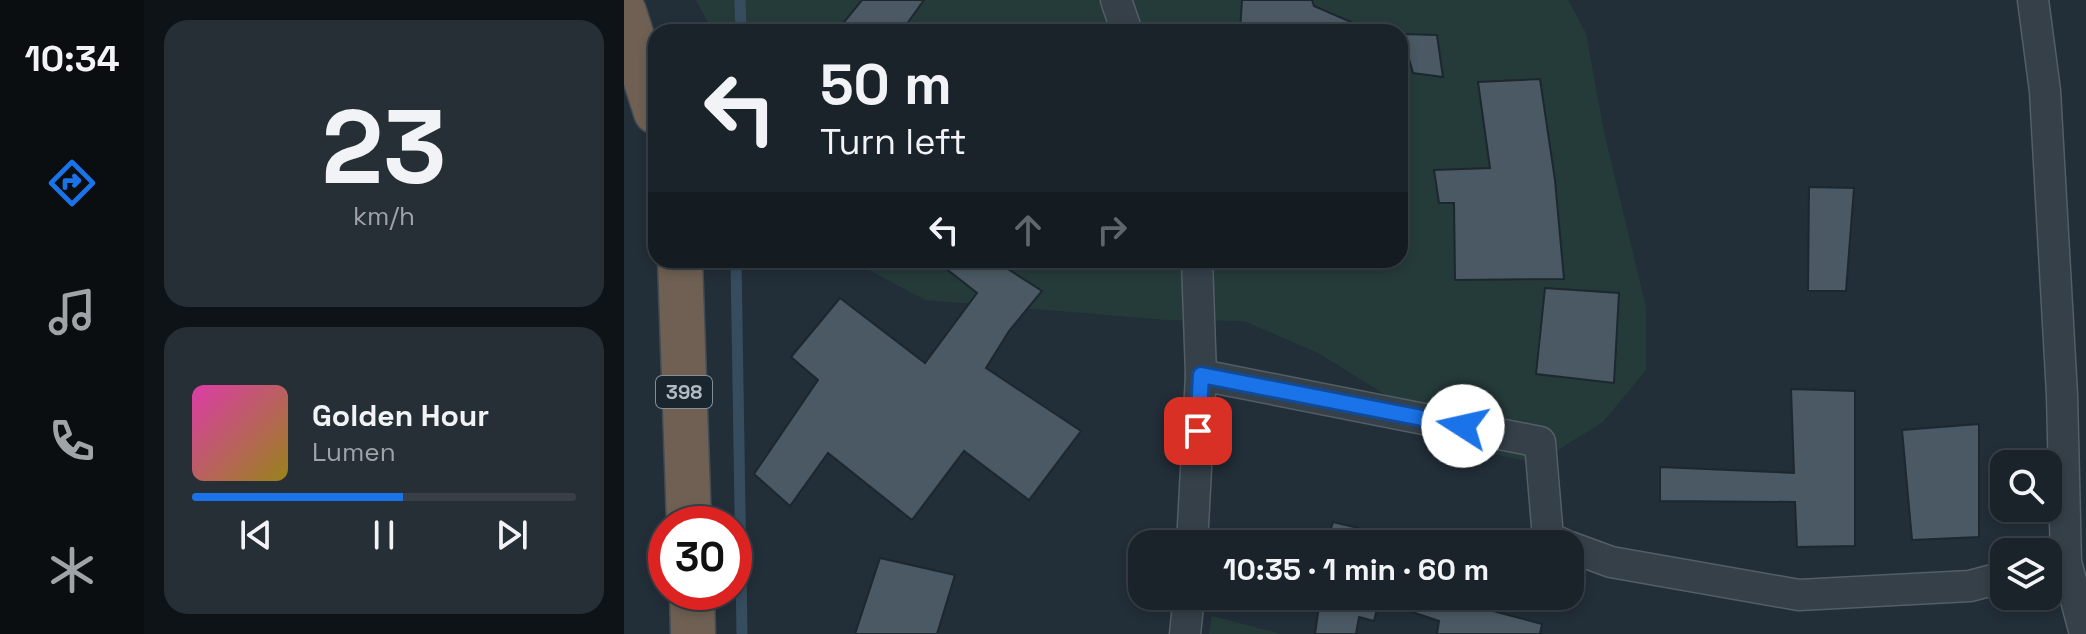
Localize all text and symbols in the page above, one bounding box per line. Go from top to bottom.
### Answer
text: 10:34 [24,36,120,82]
text: 50 m [820,49,952,120]
icon: left [688,56,792,160]
text: 23 [321,81,447,213]
text: Turn left [820,119,967,165]
icon: directions [44,155,100,211]
text: km/h [353,199,415,233]
icon: left [922,208,966,252]
icon: ahead [1006,208,1050,252]
icon: right [1090,208,1134,252]
icon: music [44,284,100,340]
road number: 398 [656,376,712,408]
position arrow [1421,384,1505,468]
text: Golden Hour [312,396,489,435]
pin [1164,397,1232,465]
icon: arrive [1176,409,1220,453]
icon: phone [44,413,100,469]
text: Lumen [312,435,396,469]
map controls [1990,450,2062,610]
button: search [1990,450,2062,522]
speed limit sign: 30 [648,506,752,610]
icon: previous [234,513,278,557]
icon: pause [362,513,406,557]
icon: next [490,513,534,557]
button: layers [1990,538,2062,610]
icon: climate [44,542,100,598]
text: 10:35 · 1 min · 60 m [1223,550,1489,589]

